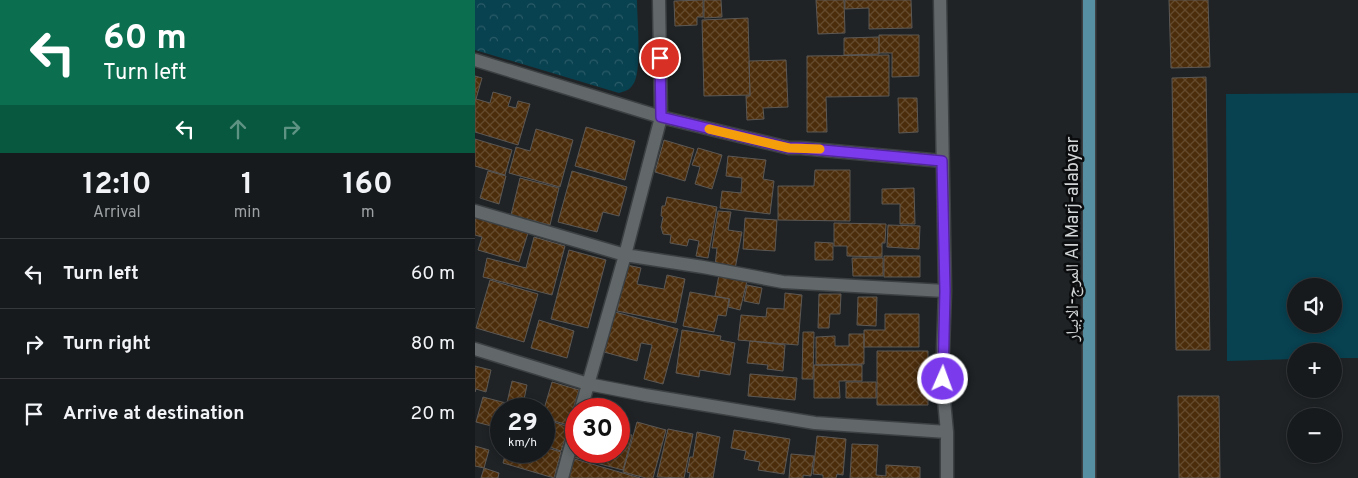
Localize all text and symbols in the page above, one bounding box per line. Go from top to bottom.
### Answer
text: 60 m [103,17,187,61]
icon: left [20,20,85,85]
pin [639,37,681,79]
icon: arrive [646,44,674,72]
text: Turn left [103,60,186,87]
icon: left [171,115,199,143]
icon: ahead [224,115,252,143]
icon: right [277,115,305,143]
street label: المرج-الابيار Al Marj-alabyar [1062,136,1085,343]
text: 12:10 [82,167,152,204]
text: 1 [241,167,253,204]
text: 160 [343,167,393,204]
text: Arrival [93,203,141,223]
text: min [234,203,260,223]
text: m [361,203,374,223]
icon: left [20,260,48,288]
text: Turn left [63,262,139,286]
text: 60 m [411,262,455,286]
map controls [1287,278,1342,463]
button: sound [1287,278,1342,333]
icon: right [20,330,48,358]
text: Turn right [63,332,151,356]
text: 80 m [411,332,455,356]
button: + [1287,343,1342,398]
position arrow [916,352,968,404]
speed limit sign: 30 [565,398,630,463]
icon: arrive [20,400,48,428]
text: Arrive at destination [63,402,244,426]
text: 20 m [411,402,455,426]
text: 29 [507,408,538,440]
button: − [1287,408,1342,463]
text: km/h [508,435,537,451]

